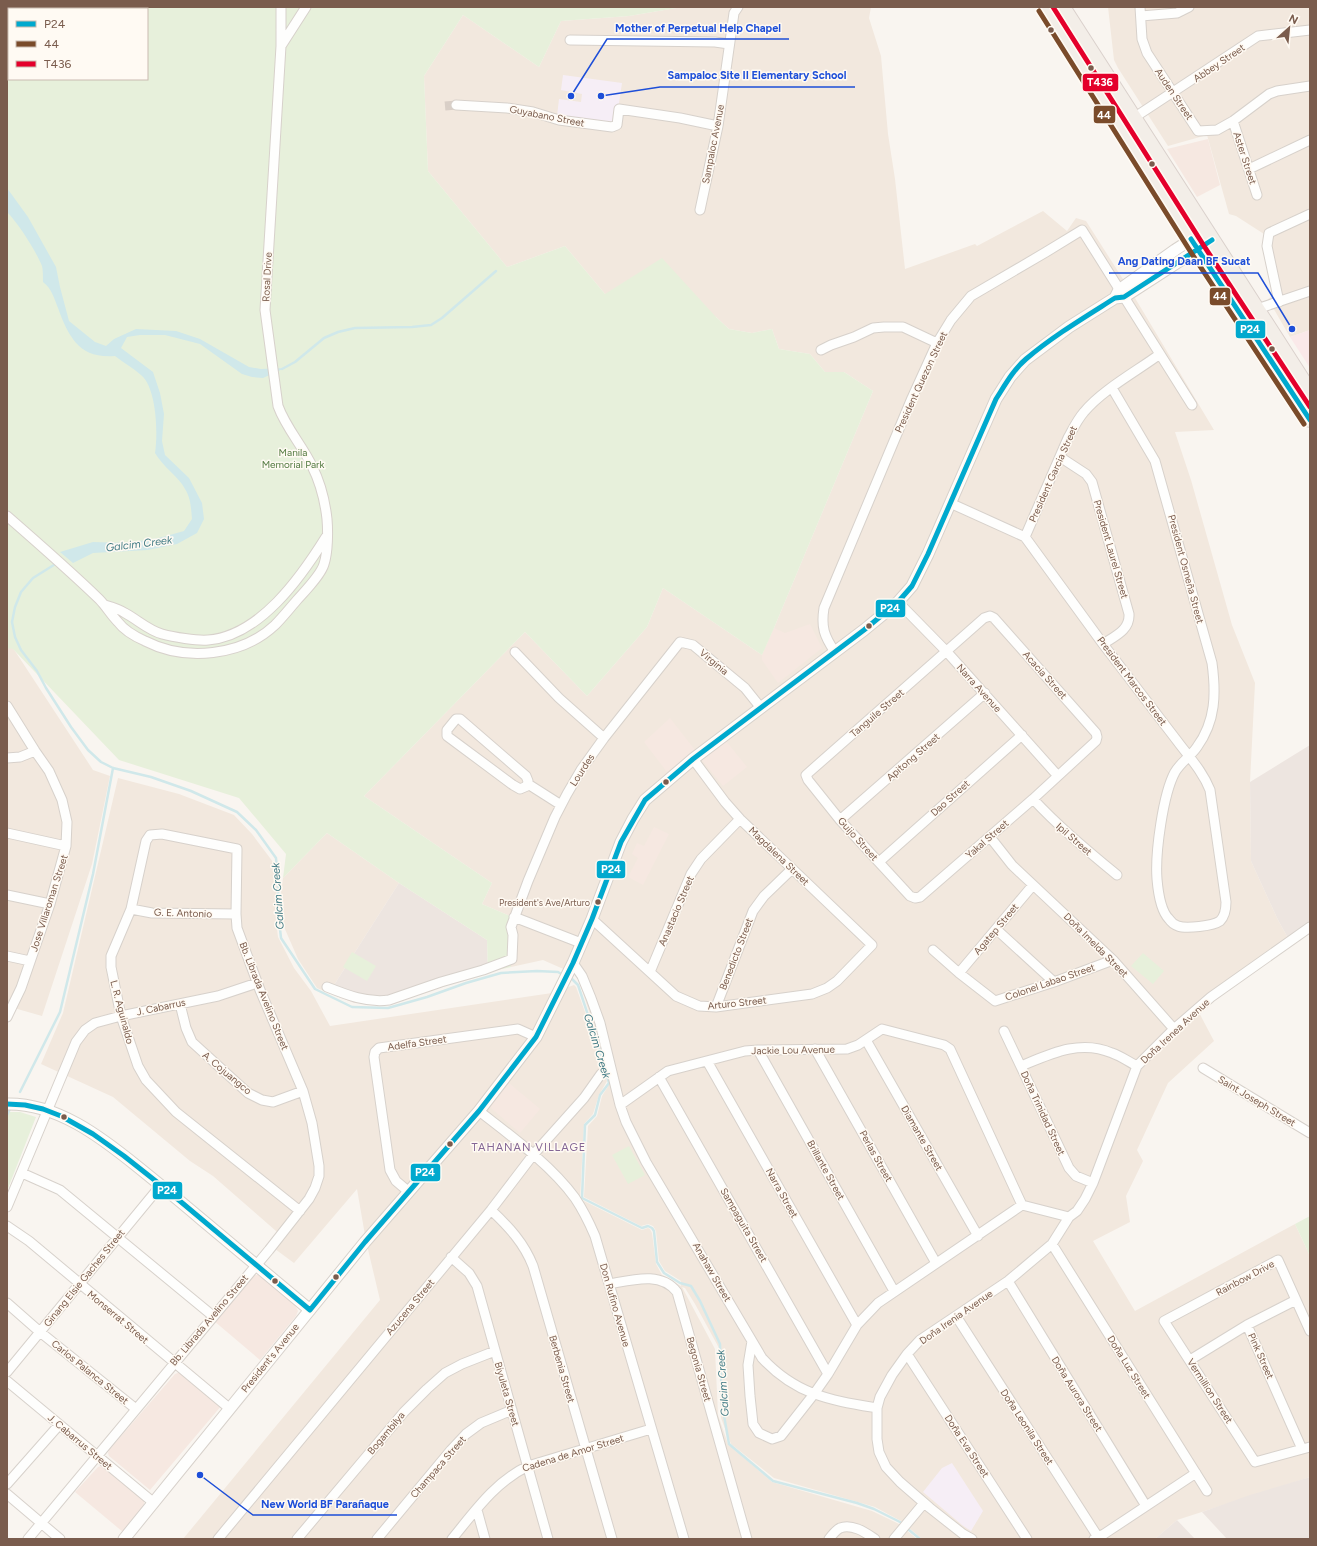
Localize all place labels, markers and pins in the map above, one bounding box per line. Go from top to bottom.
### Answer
callout: Mother of Perpetual Help Chapel [607,16,789,39]
unlabelled marker [1046,25,1056,35]
unlabelled marker [1086,63,1096,73]
callout: Sampaloc Site II Elementary School [660,64,855,87]
unlabelled marker [1147,159,1157,169]
callout: Ang Dating Daan BF Sucat [1109,250,1258,273]
unlabelled marker [1267,344,1277,354]
unlabelled marker [864,621,874,631]
unlabelled marker [661,777,671,787]
place label: President's Ave/Arturo [499,897,590,908]
marker: President's Ave/Arturo [593,897,603,907]
unlabelled marker [59,1112,69,1122]
unlabelled marker [445,1139,455,1149]
unlabelled marker [331,1272,341,1282]
unlabelled marker [270,1276,280,1286]
callout: New World BF Parañaque [253,1492,397,1515]

